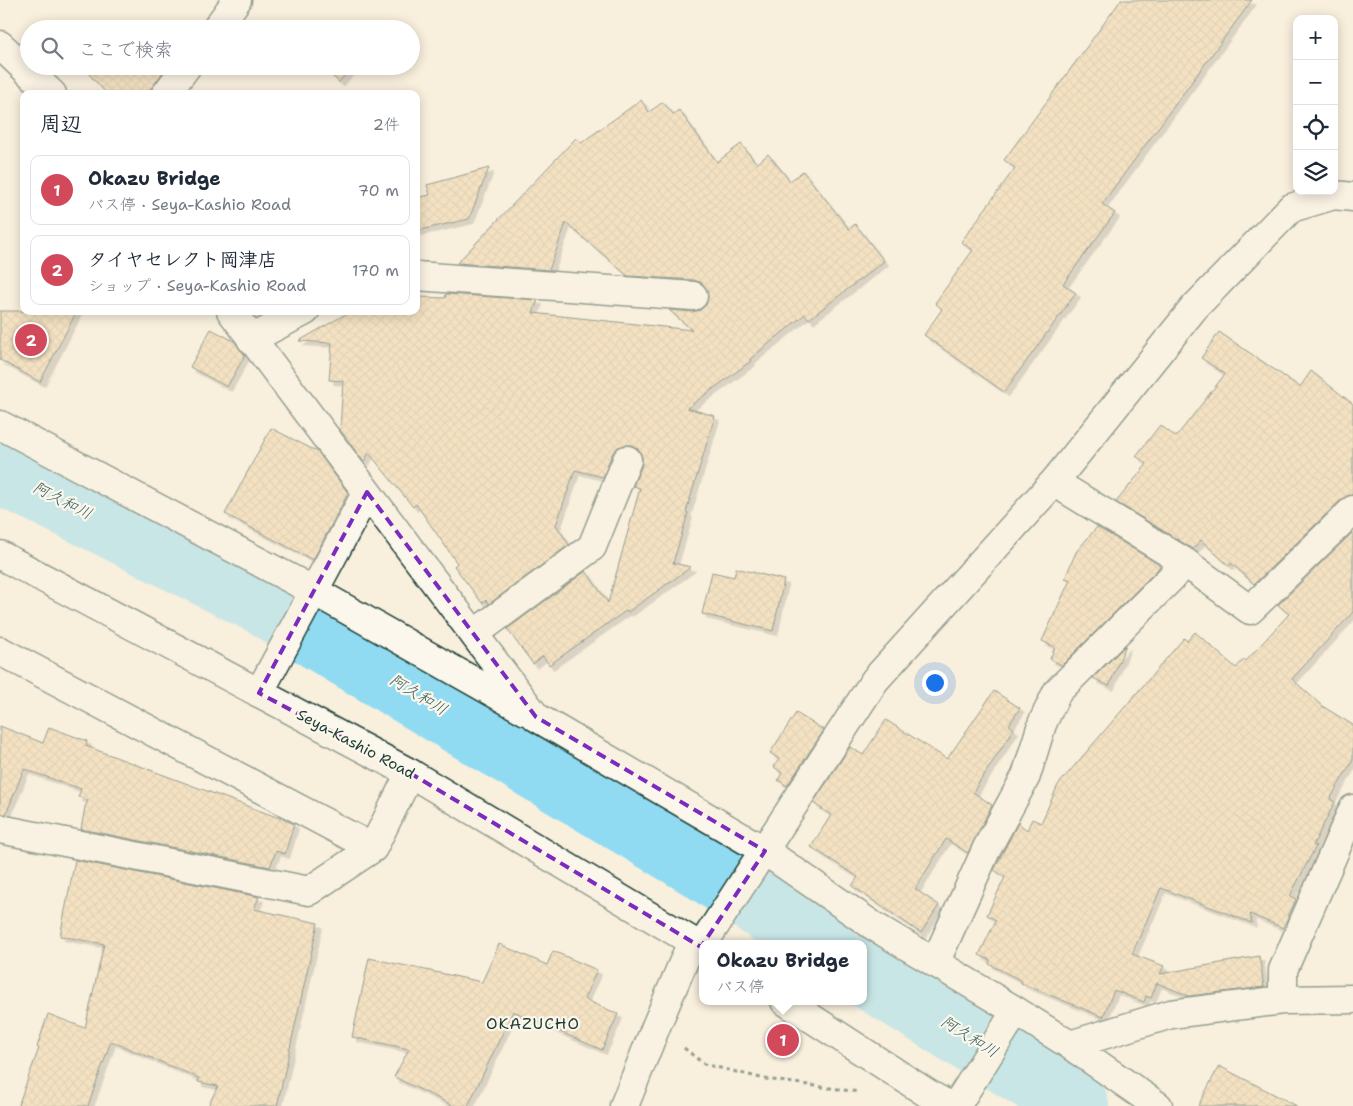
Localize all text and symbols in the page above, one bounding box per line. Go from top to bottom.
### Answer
map controls [1293,15,1338,195]
button: + [1293,15,1338,60]
search box [20,20,420,75]
icon: search [38,34,66,62]
text: ここで検索 [78,37,173,62]
button: − [1293,60,1338,105]
button: locate [1293,105,1338,150]
text: 周辺 [40,110,82,138]
text: 2件 [373,114,400,135]
button: layers [1293,150,1338,195]
text: Okazu Bridge [88,166,221,191]
text: 1 [53,180,61,201]
text: 70 m [358,180,399,201]
text: バス停 · Seya-Kashio Road [88,194,291,215]
text: タイヤセレクト岡津店 [88,247,277,272]
text: 2 [51,260,63,281]
text: 170 m [352,260,399,281]
text: ショップ · Seya-Kashio Road [88,275,306,296]
pin: 2 [15,321,47,359]
water label: 阿久和川 [29,477,96,524]
water label: 阿久和川 [386,669,452,720]
your location [922,670,948,696]
street label: Seya-Kashio Road [294,704,419,784]
popup [699,940,867,1005]
text: Okazu Bridge [717,948,849,973]
text: バス停 [717,976,765,997]
water label: 阿久和川 [937,1011,1002,1062]
district label: OKAZUCHO [486,1013,580,1034]
pin: 1 [767,1021,799,1059]

